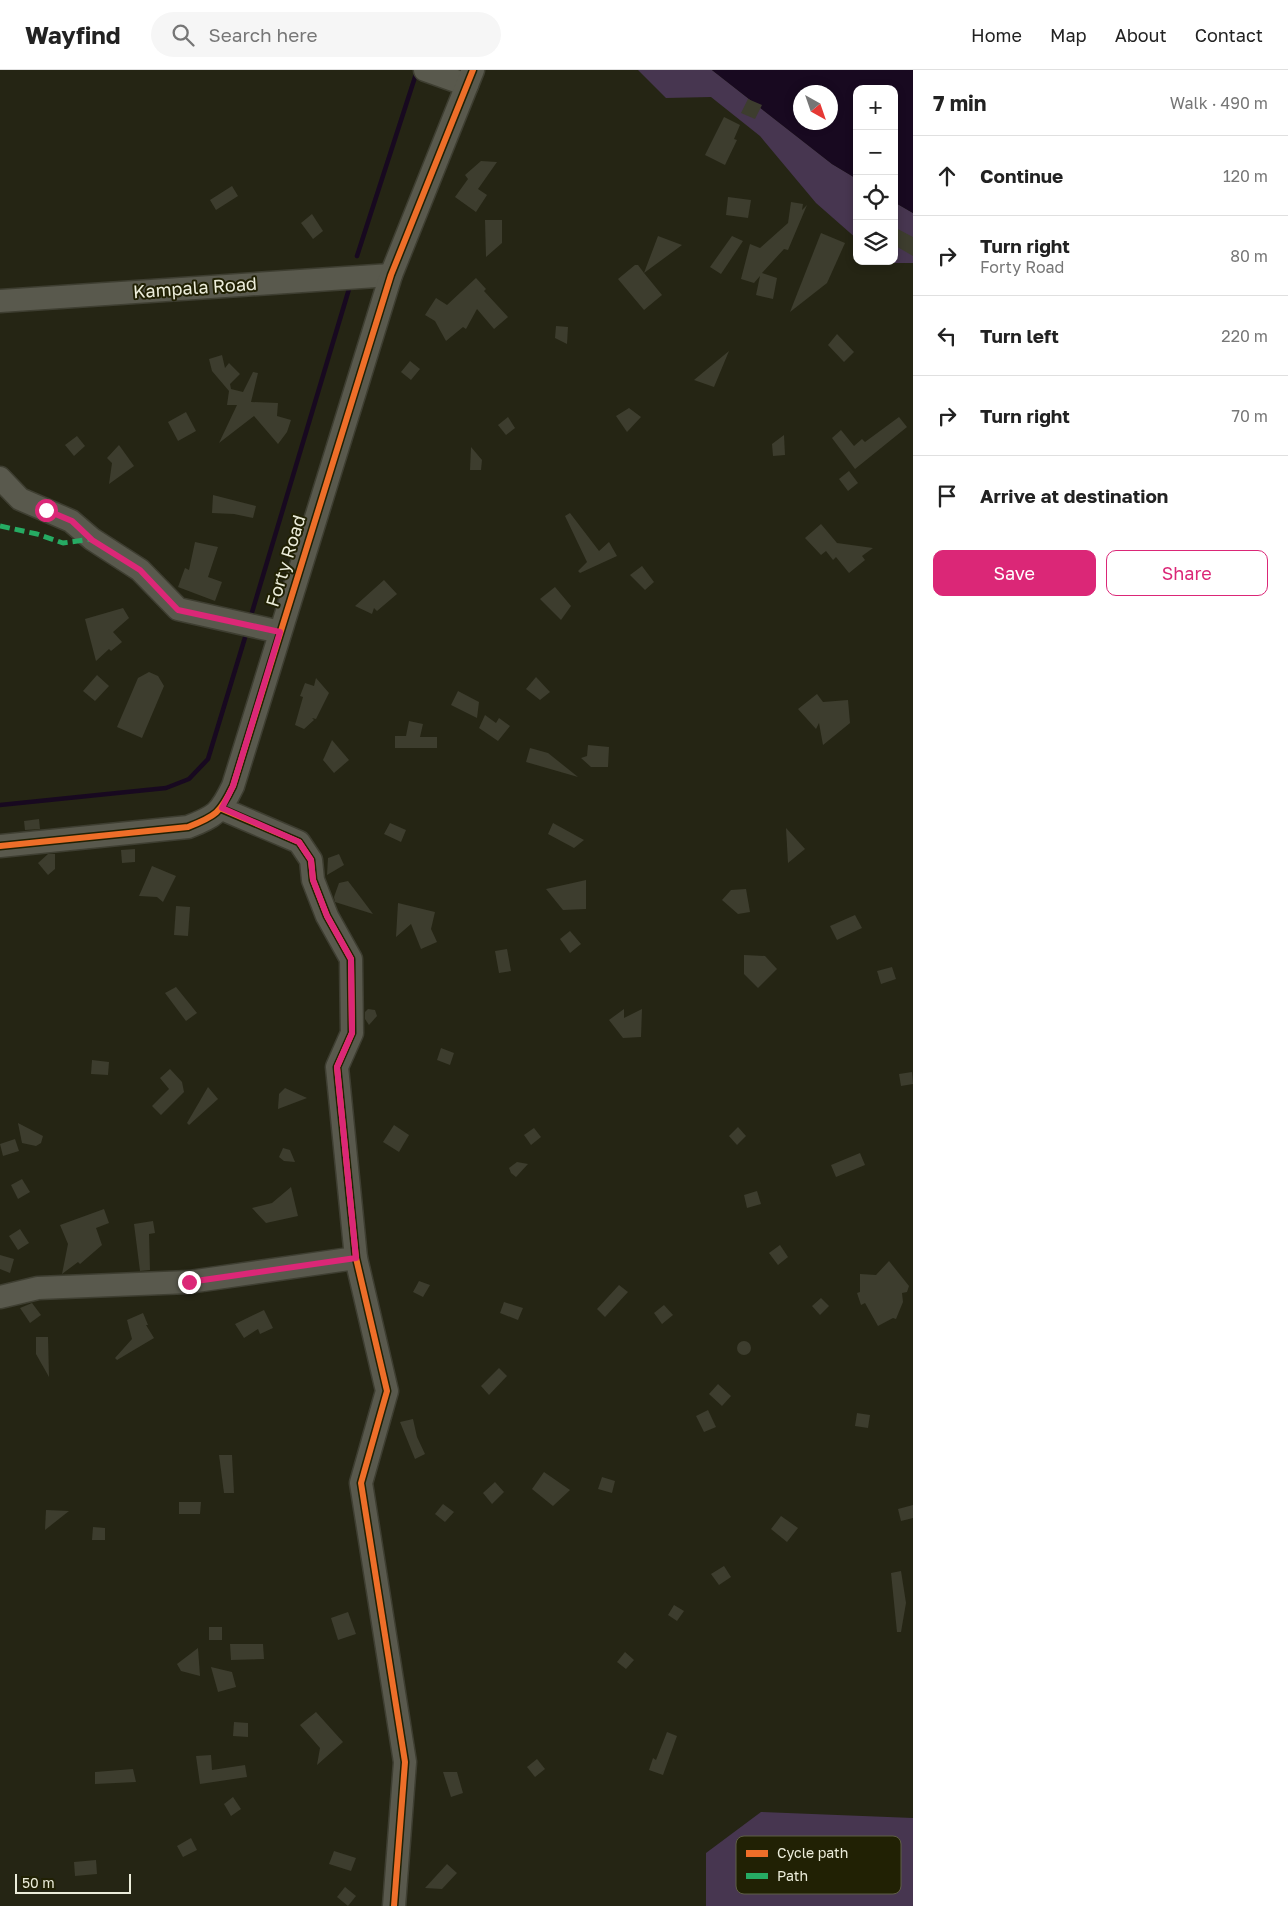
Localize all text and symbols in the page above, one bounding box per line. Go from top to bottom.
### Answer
search box [151,12,501,57]
text: Wayfind [25,20,121,49]
icon: search [169,21,197,49]
text: Search here [209,23,317,46]
text: Home [971,24,1022,46]
text: Map [1050,24,1087,46]
text: About [1115,24,1167,46]
text: Contact [1195,24,1263,46]
north arrow [793,85,838,130]
map controls [853,85,898,265]
button: + [853,85,898,130]
text: 7 min [933,90,987,116]
text: Walk · 490 m [1170,93,1268,113]
button: − [853,130,898,175]
icon: ahead [933,162,961,190]
text: Continue [980,164,1063,187]
text: 120 m [1223,166,1268,186]
button: locate [853,175,898,220]
button: layers [853,220,898,265]
text: Turn right [980,234,1070,257]
icon: right [933,242,961,270]
text: 80 m [1230,246,1268,266]
text: Forty Road [980,257,1064,277]
street label: Kampala Road [132,272,258,302]
icon: left [933,322,961,350]
text: Turn left [980,324,1059,347]
text: 220 m [1221,326,1268,346]
icon: right [933,402,961,430]
text: Turn right [980,404,1070,427]
text: 70 m [1231,406,1268,426]
icon: arrive [933,482,961,510]
text: Arrive at destination [980,484,1168,507]
route start [35,499,58,522]
street label: Forty Road [261,512,309,609]
button: Save [933,550,1096,596]
button: Share [1106,550,1268,596]
route end [178,1271,201,1294]
legend [736,1836,901,1894]
text: Cycle path [777,1844,848,1861]
text: Path [777,1867,808,1884]
scale bar [15,1871,131,1894]
text: 50 m [22,1874,55,1891]

